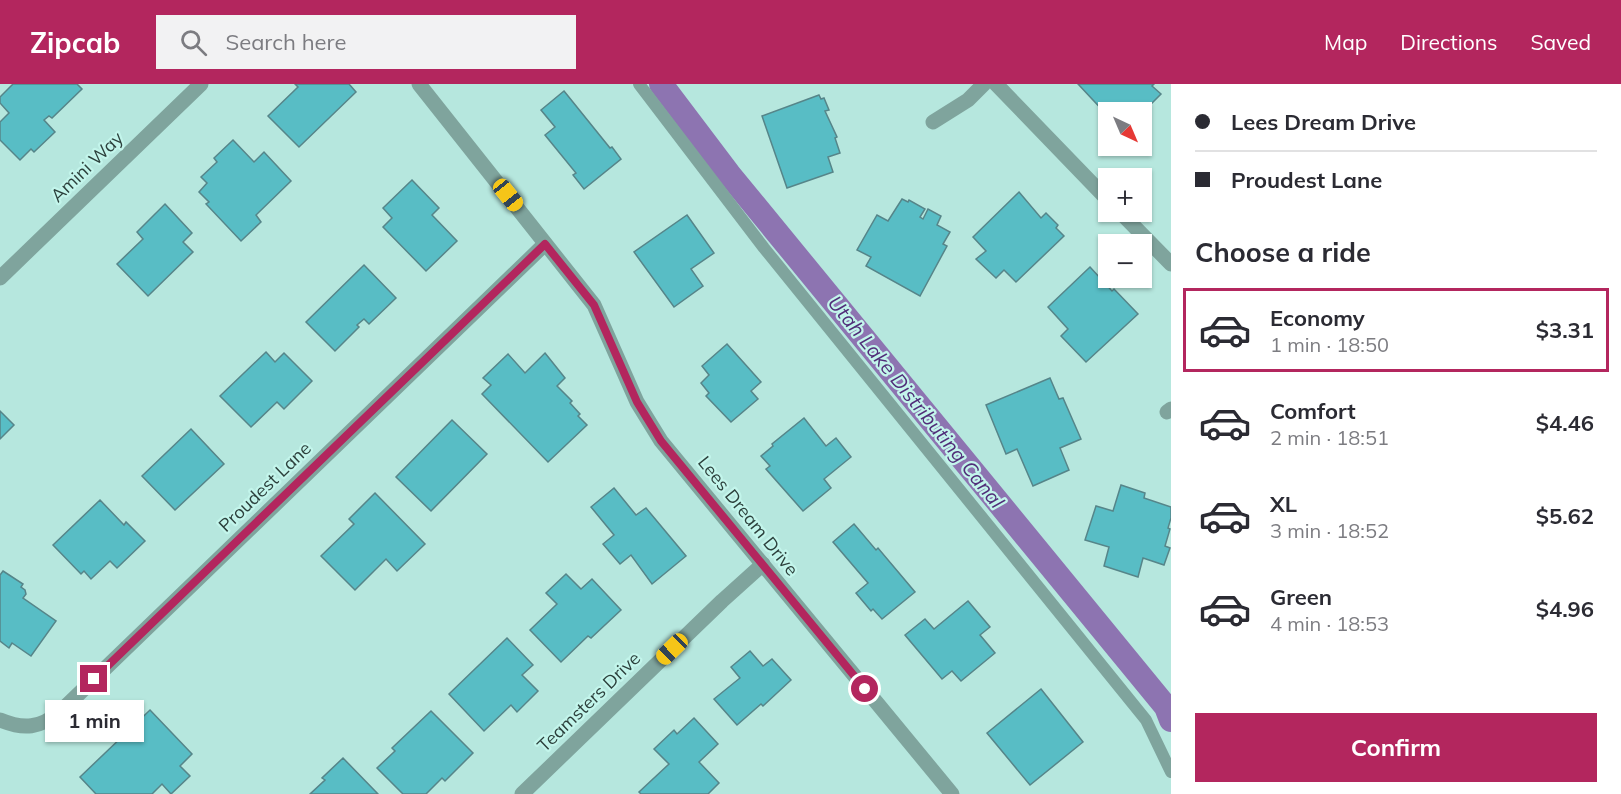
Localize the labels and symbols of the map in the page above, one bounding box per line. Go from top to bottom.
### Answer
north arrow [1098,102,1152,156]
street label: Amini Way [46,126,128,207]
car [490,175,526,215]
water label: Utah Lake Distributing Canal [823,290,1010,513]
street label: Proudest Lane [214,437,316,537]
street label: Lees Dream Drive [693,451,804,580]
car [653,630,691,668]
street label: Teamsters Drive [532,647,645,757]
route end [80,665,107,692]
route start [851,675,878,702]
callout: 1 min [44,700,144,742]

